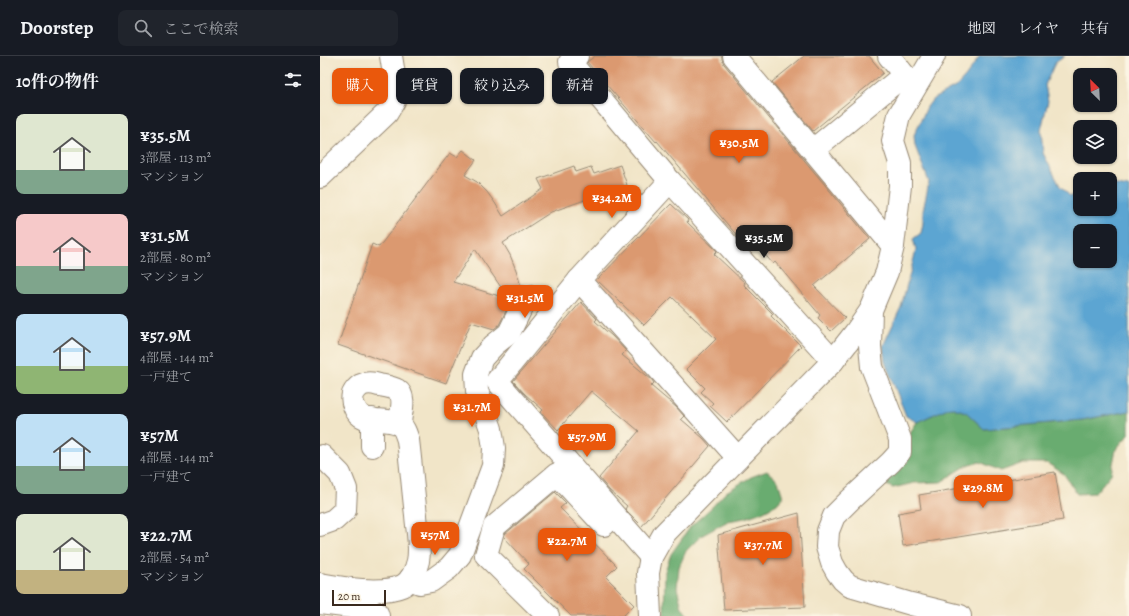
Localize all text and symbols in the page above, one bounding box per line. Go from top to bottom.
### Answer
search box [118,10,398,46]
text: Doorstep [20,15,94,41]
icon: search [132,17,154,39]
text: ここで検索 [164,19,239,39]
text: 地図 [968,19,996,38]
text: レイヤ [1018,19,1059,38]
text: 共有 [1081,19,1109,38]
chip: 購入 [332,68,388,104]
chip: 賃貸 [396,68,452,104]
chip: 絞り込み [460,68,544,104]
chip: 新着 [552,68,608,104]
north arrow [1073,68,1117,112]
map controls [1073,68,1117,268]
icon: filters [282,69,304,91]
text: 10件の物件 [16,70,99,93]
button: layers [1073,120,1117,164]
text: ¥35.5M [140,124,191,147]
icon: home [48,130,96,178]
pin: ¥30.5M [706,130,772,164]
text: ¥30.5M [719,134,759,151]
text: 3部屋 · 113 m² [140,149,211,166]
text: マンション [140,168,204,185]
button: + [1073,172,1117,216]
pin: ¥34.2M [579,185,645,219]
text: ¥34.2M [592,189,632,206]
text: ¥31.5M [140,224,189,247]
button: − [1073,224,1117,268]
pin: ¥35.5M [731,225,797,259]
text: ¥35.5M [745,229,783,246]
icon: home [48,230,96,278]
text: 2部屋 · 80 m² [140,249,211,266]
text: マンション [140,268,204,285]
pin: ¥31.5M [492,285,558,319]
text: ¥31.5M [506,289,544,306]
text: ¥57.9M [140,324,191,347]
icon: home [48,330,96,378]
text: 4部屋 · 144 m² [140,349,214,366]
text: 一戸建て [140,368,192,385]
pin: ¥31.7M [439,394,505,428]
text: ¥31.7M [453,398,491,415]
text: ¥57M [140,424,179,447]
pin: ¥57.9M [554,424,620,458]
text: ¥57.9M [567,428,607,445]
icon: home [48,430,96,478]
text: 4部屋 · 144 m² [140,449,214,466]
text: 一戸建て [140,468,192,485]
pin: ¥29.8M [950,475,1016,509]
text: ¥29.8M [963,479,1003,496]
pin: ¥57M [411,522,459,556]
text: ¥22.7M [140,524,192,547]
text: ¥57M [420,526,450,543]
pin: ¥22.7M [534,528,600,562]
icon: home [48,530,96,578]
text: ¥22.7M [547,532,587,549]
pin: ¥37.7M [730,532,796,566]
text: ¥37.7M [744,536,782,553]
text: 2部屋 · 54 m² [140,549,209,566]
text: マンション [140,568,204,585]
scale bar [332,588,386,607]
text: 20 m [338,589,360,604]

